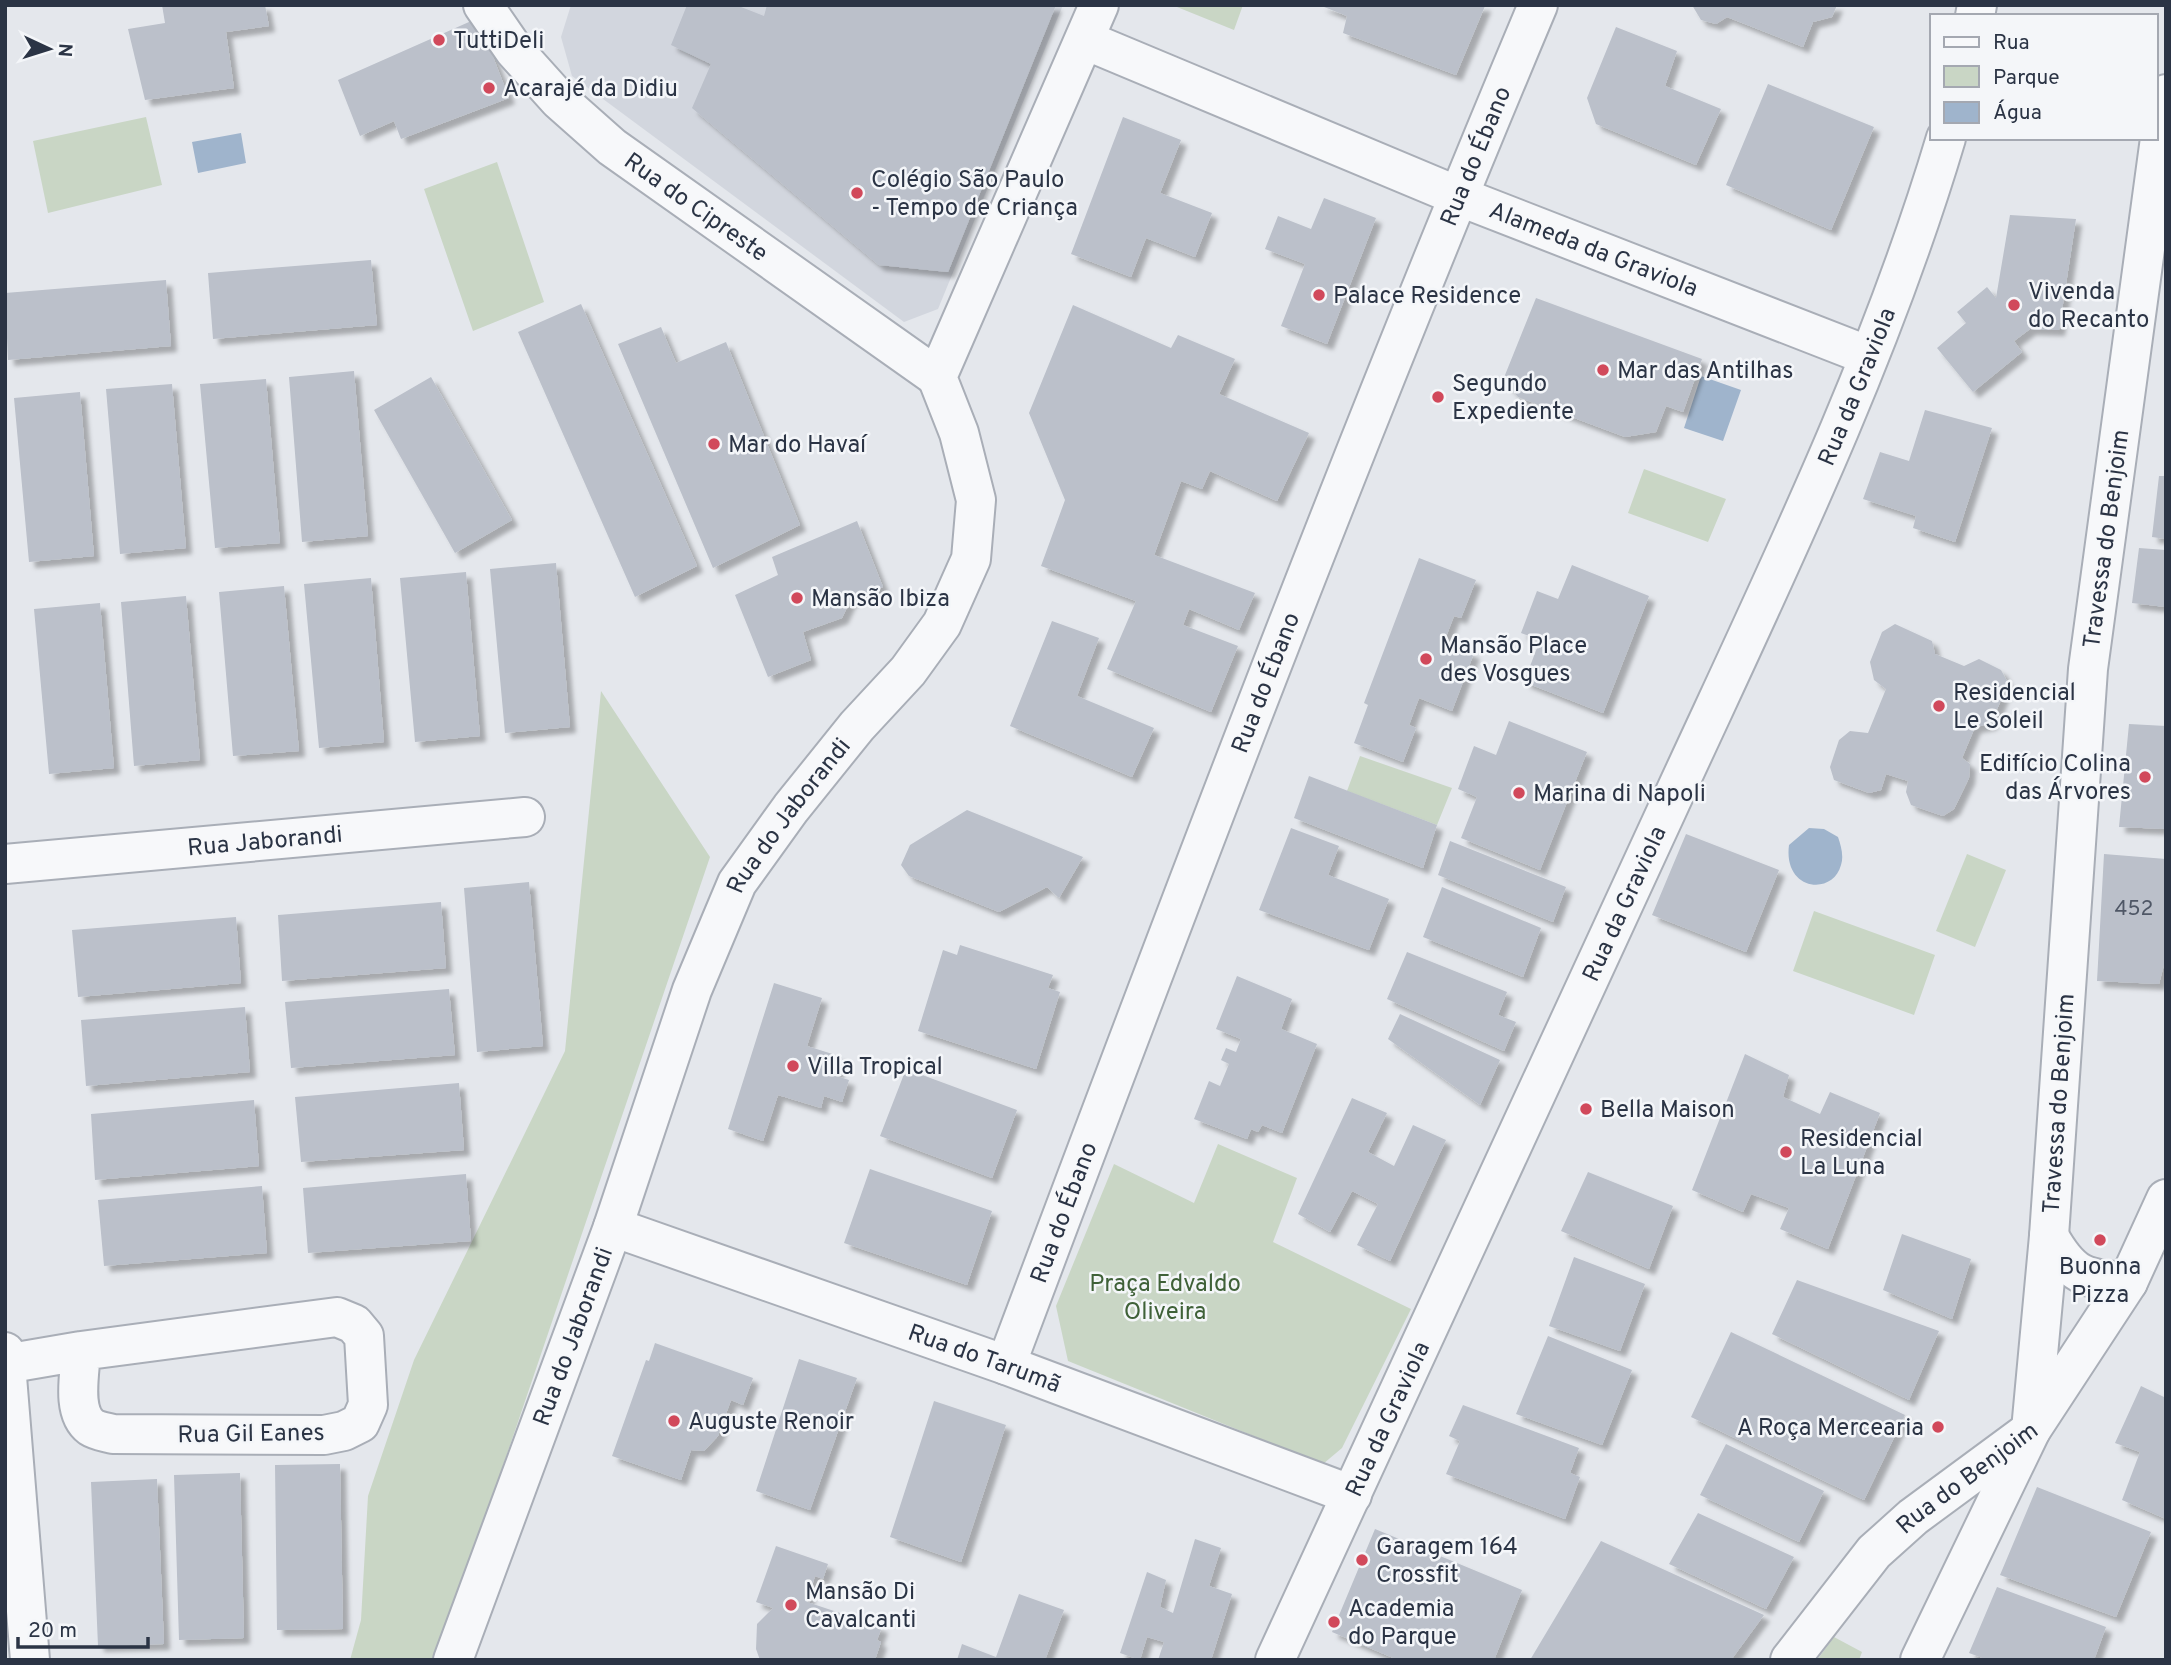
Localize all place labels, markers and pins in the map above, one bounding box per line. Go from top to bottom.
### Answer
place label: TuttiDeli [453,27,544,57]
marker: TuttiDeli [431,32,447,48]
place label: Acarajé da Didiu [503,75,678,105]
marker: Acarajé da Didiu [481,80,497,96]
place label: Colégio São Paulo - Tempo de Criança [871,166,1078,224]
marker: Colégio São Paulo - Tempo de Criança [849,185,865,201]
place label: Vivenda do Recanto [2028,278,2149,336]
place label: Palace Residence [1333,282,1521,312]
marker: Palace Residence [1311,287,1327,303]
marker: Vivenda do Recanto [2006,297,2022,313]
place label: Mar das Antilhas [1617,357,1793,387]
marker: Mar das Antilhas [1595,362,1611,378]
place label: Segundo Expediente [1452,370,1574,428]
marker: Segundo Expediente [1430,389,1446,405]
place label: Mar do Havaí [728,431,868,461]
marker: Mar do Havaí [706,436,722,452]
place label: Mansão Ibiza [811,585,950,615]
marker: Mansão Ibiza [789,590,805,606]
place label: Mansão Place des Vosgues [1440,632,1587,690]
marker: Mansão Place des Vosgues [1418,651,1434,667]
place label: Residencial Le Soleil [1953,679,2076,737]
marker: Residencial Le Soleil [1931,698,1947,714]
place label: Edifício Colina das Árvores [1979,750,2131,808]
marker: Edifício Colina das Árvores [2137,769,2153,785]
place label: Marina di Napoli [1533,780,1706,810]
marker: Marina di Napoli [1511,785,1527,801]
place label: Villa Tropical [807,1053,943,1083]
marker: Villa Tropical [785,1058,801,1074]
place label: Bella Maison [1600,1096,1735,1126]
marker: Bella Maison [1578,1101,1594,1117]
place label: Residencial La Luna [1800,1125,1923,1183]
marker: Residencial La Luna [1778,1144,1794,1160]
marker: Buonna Pizza [2092,1232,2108,1248]
place label: Buonna Pizza [2059,1253,2141,1311]
place label: Auguste Renoir [688,1408,854,1438]
marker: Auguste Renoir [666,1413,682,1429]
place label: A Roça Mercearia [1737,1414,1924,1444]
marker: A Roça Mercearia [1930,1419,1946,1435]
place label: Garagem 164 Crossfit [1376,1533,1518,1591]
marker: Garagem 164 Crossfit [1354,1552,1370,1568]
place label: Mansão Di Cavalcanti [805,1578,916,1636]
place label: Academia do Parque [1348,1595,1457,1653]
marker: Mansão Di Cavalcanti [783,1597,799,1613]
marker: Academia do Parque [1326,1614,1342,1630]

